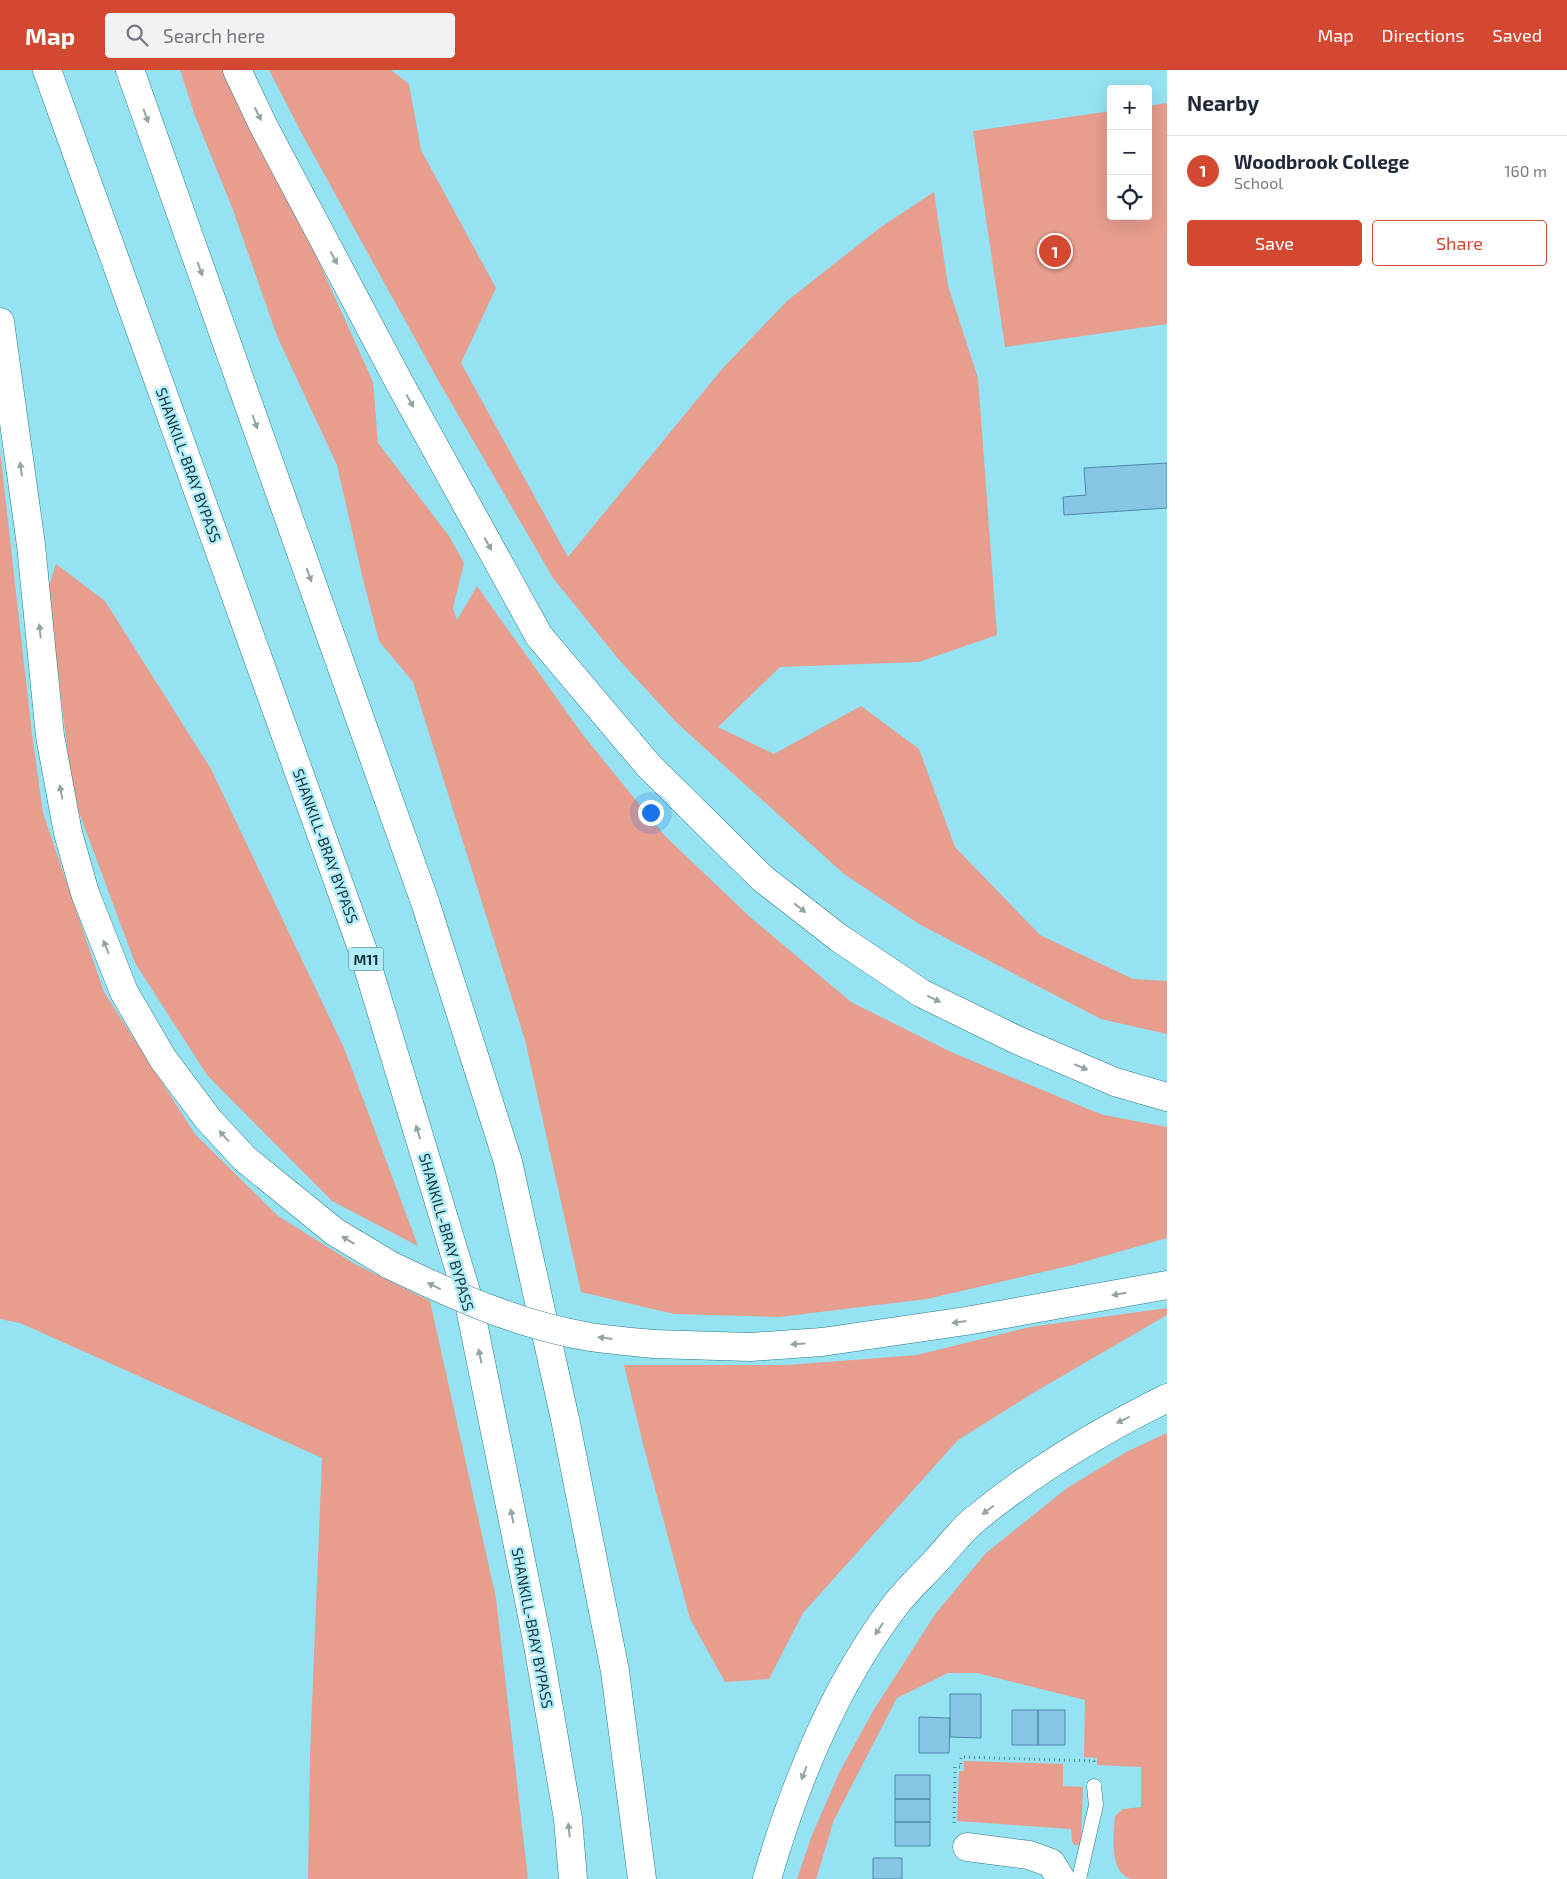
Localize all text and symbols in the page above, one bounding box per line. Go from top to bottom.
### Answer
search box [105,13,455,58]
text: Map [25,21,75,50]
icon: search [123,21,151,49]
text: Search here [163,24,265,47]
text: Map [1317,24,1354,46]
text: Directions [1382,24,1465,46]
text: Saved [1493,24,1542,46]
map controls [1107,85,1152,220]
button: + [1107,85,1152,130]
text: Nearby [1187,90,1259,115]
one-way arrow [254,107,262,121]
one-way arrow [142,109,150,124]
button: − [1107,130,1152,175]
text: Woodbrook College [1234,150,1410,173]
text: 1 [1200,161,1206,180]
text: 160 m [1504,161,1547,180]
text: School [1234,173,1283,192]
button: locate [1107,175,1152,220]
button: Save [1187,220,1362,266]
button: Share [1372,220,1547,266]
pin: 1 [1039,232,1071,270]
one-way arrow [330,251,338,265]
one-way arrow [196,262,204,277]
street label: SHANKILL-BRAY BYPASS [153,385,225,545]
one-way arrow [406,394,414,409]
one-way arrow [251,415,259,430]
one-way arrow [16,461,24,477]
one-way arrow [484,537,493,550]
one-way arrow [306,568,313,583]
one-way arrow [35,622,43,638]
street label: SHANKILL-BRAY BYPASS [290,766,362,926]
one-way arrow [56,783,64,799]
your location [638,800,664,826]
one-way arrow [793,902,806,913]
one-way arrow [102,940,110,954]
road number: M11 [348,948,384,971]
one-way arrow [927,996,941,1004]
one-way arrow [1074,1064,1088,1072]
one-way arrow [414,1125,421,1140]
one-way arrow [218,1130,230,1142]
street label: SHANKILL-BRAY BYPASS [416,1151,478,1313]
one-way arrow [342,1235,355,1244]
one-way arrow [427,1282,441,1290]
one-way arrow [1111,1290,1127,1298]
one-way arrow [951,1318,967,1326]
one-way arrow [597,1334,613,1342]
one-way arrow [790,1340,806,1348]
one-way arrow [475,1348,483,1364]
one-way arrow [1116,1416,1130,1424]
one-way arrow [982,1504,995,1515]
one-way arrow [508,1508,516,1523]
street label: SHANKILL-BRAY BYPASS [509,1546,557,1710]
one-way arrow [874,1623,884,1636]
one-way arrow [800,1765,807,1780]
one-way arrow [565,1822,573,1838]

